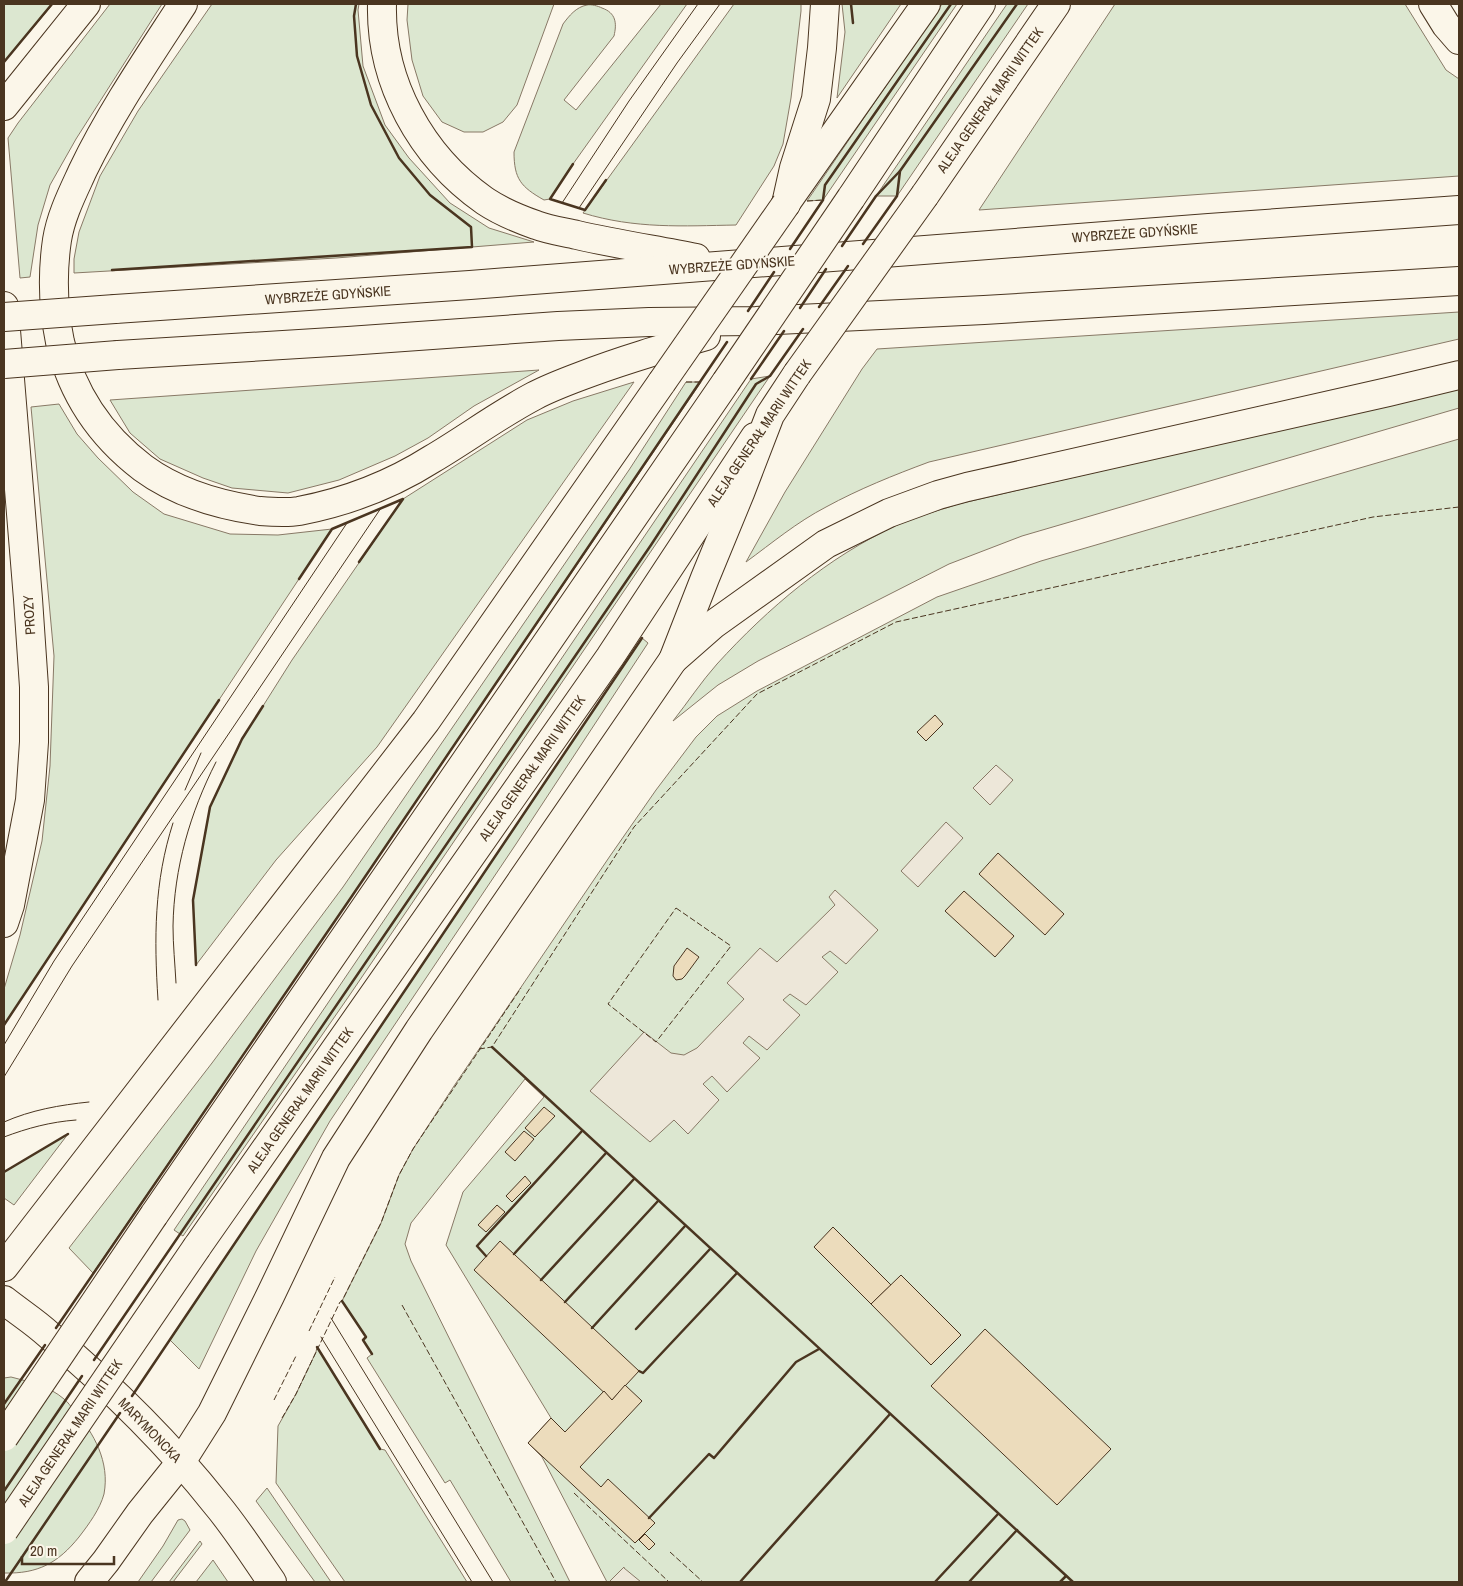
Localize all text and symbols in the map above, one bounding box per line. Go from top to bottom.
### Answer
street label: ALEJA GENERAŁ MARII WITTEK [932,23,1047,177]
street label: WYBRZEŻE GDYŃSKIE [1071,220,1199,246]
street label: WYBRZEŻE GDYŃSKIE [668,252,796,278]
street label: WYBRZEŻE GDYŃSKIE [264,282,392,308]
street label: ALEJA GENERAŁ MARII WITTEK [702,356,815,511]
street label: PROZY [19,594,39,635]
street label: ALEJA GENERAŁ MARII WITTEK [474,691,589,845]
street label: ALEJA GENERAŁ MARII WITTEK [242,1023,357,1177]
street label: ALEJA GENERAŁ MARII WITTEK [13,1356,126,1511]
street label: MARYMONCKA [115,1394,186,1466]
scale bar [22,1534,115,1566]
text: 20 m [30,1540,57,1561]

